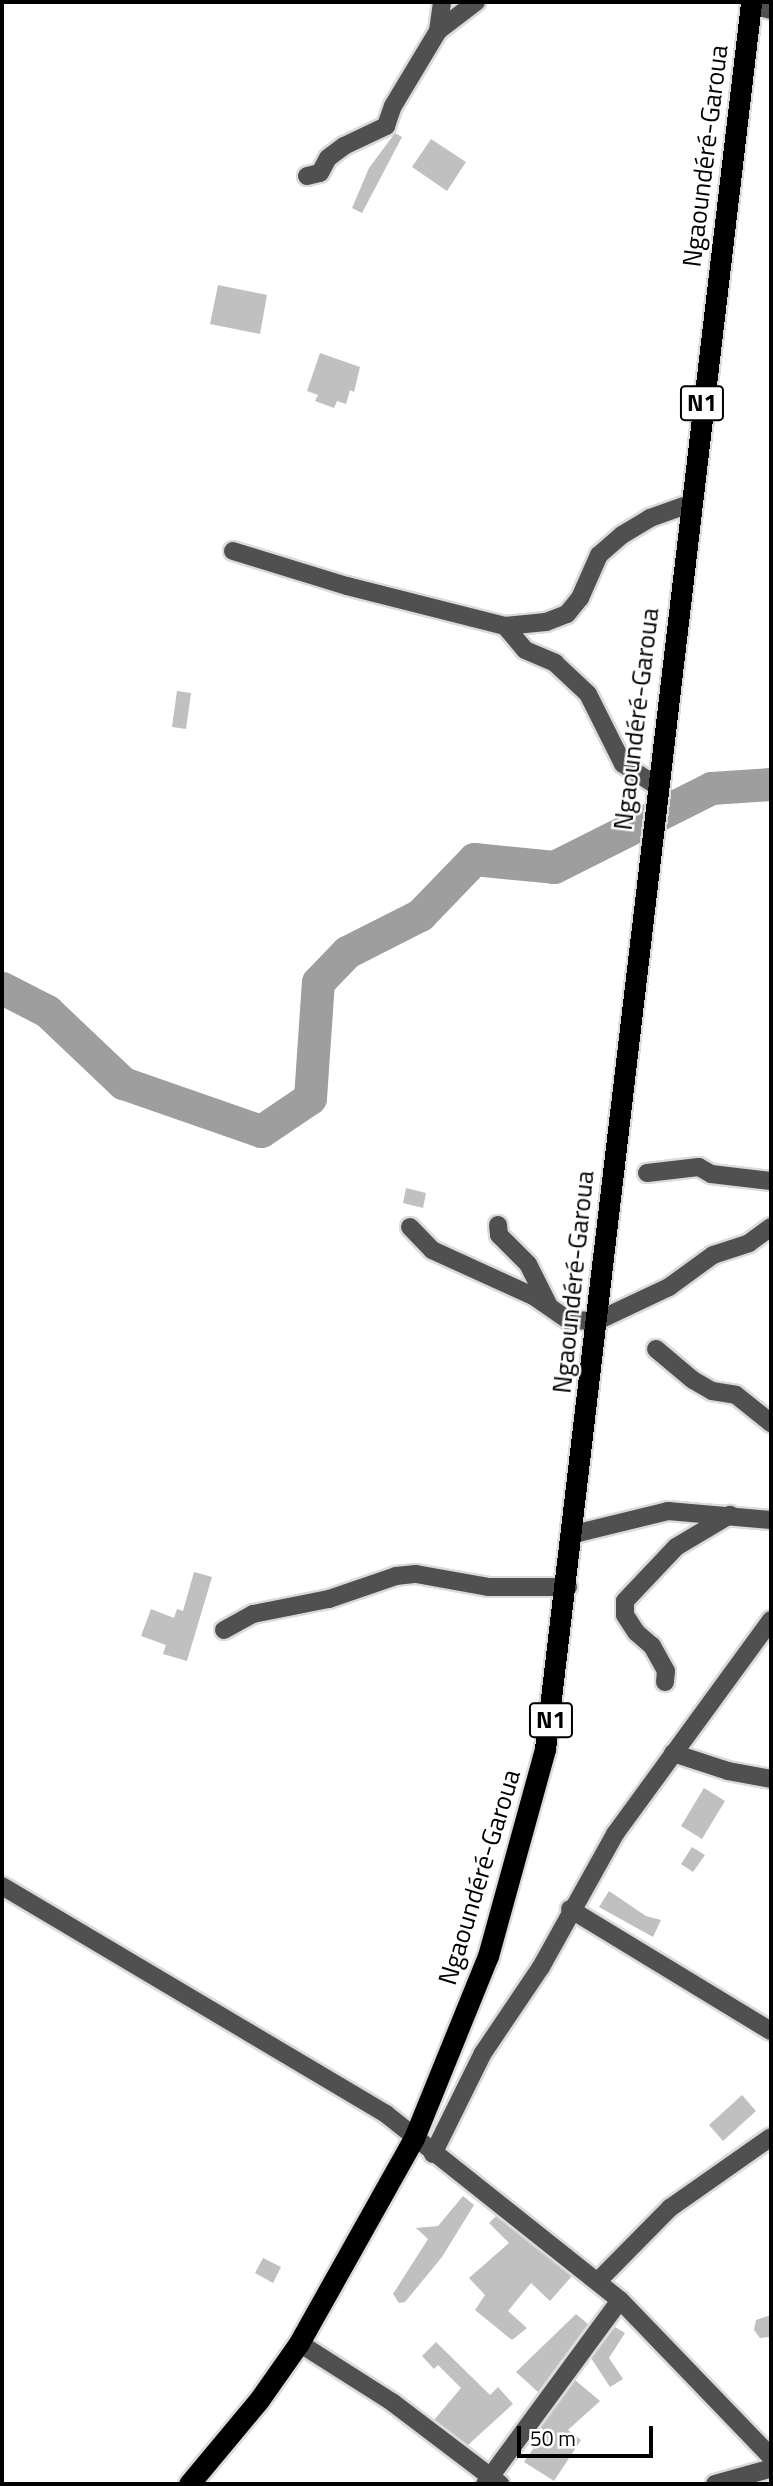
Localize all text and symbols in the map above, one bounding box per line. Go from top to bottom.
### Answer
street label: Ngaoundéré-Garoua [676,43,734,269]
road number: N1 [679,382,725,424]
street label: Ngaoundéré-Garoua [607,606,665,832]
street label: Ngaoundéré-Garoua [546,1169,600,1395]
road number: N1 [528,1700,574,1740]
street label: Ngaoundéré-Garoua [431,1765,527,1989]
scale bar [521,2412,658,2456]
text: 50 m [530,2422,576,2454]

